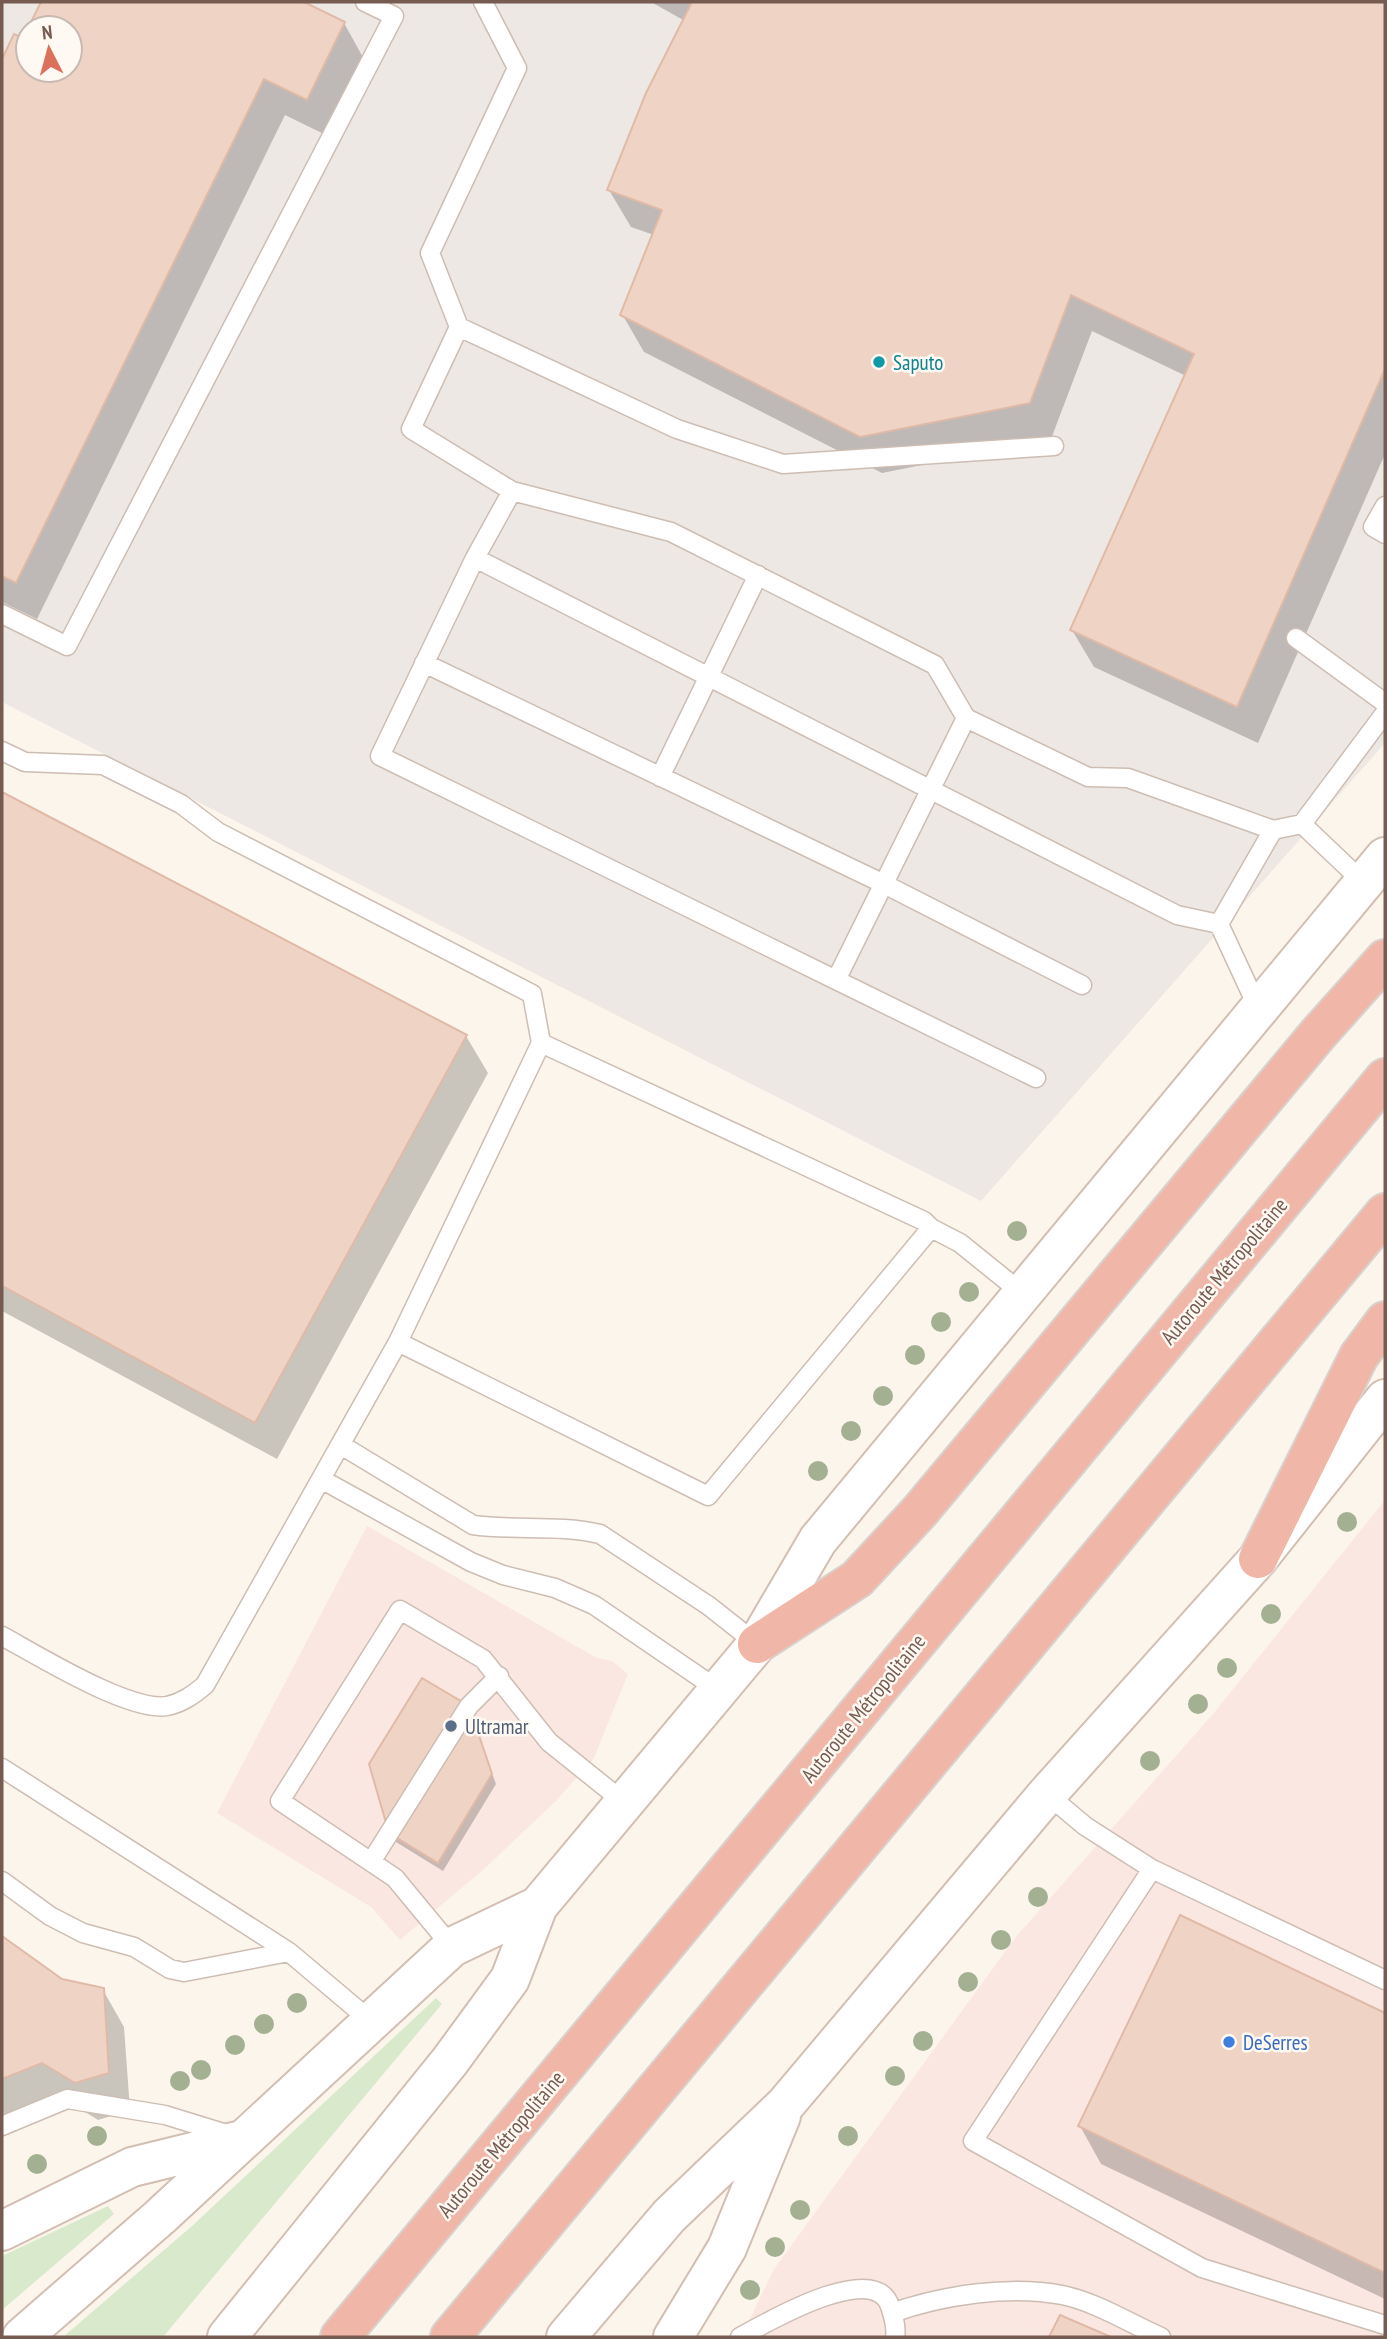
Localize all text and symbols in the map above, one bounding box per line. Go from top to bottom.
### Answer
north arrow [14,14,84,84]
text: N [41,20,54,45]
place label: Saputo [893,349,943,376]
marker: Saputo [871,354,887,370]
street label: Autoroute Métropolitaine [1155,1192,1293,1350]
street label: Autoroute Métropolitaine [795,1628,931,1788]
place label: Ultramar [465,1713,529,1740]
marker: Ultramar [443,1718,459,1734]
place label: DeSerres [1243,2029,1308,2056]
marker: DeSerres [1221,2034,1237,2050]
street label: Autoroute Métropolitaine [432,2065,570,2223]

